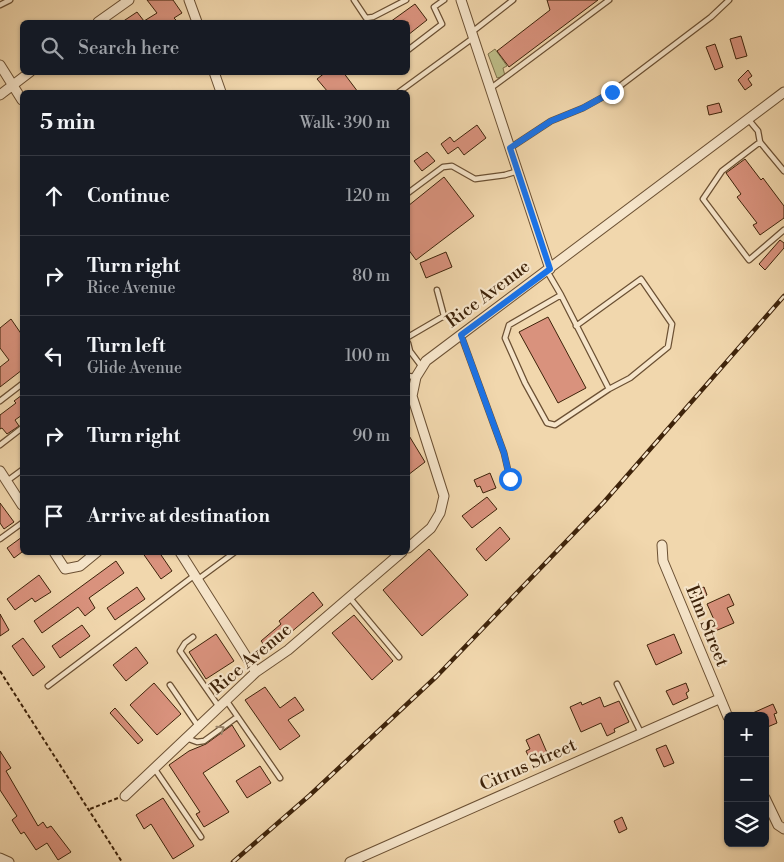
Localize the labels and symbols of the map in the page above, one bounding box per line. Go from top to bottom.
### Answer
route end [601,81,624,104]
street label: Rice Avenue [441,255,535,333]
route start [499,468,522,491]
street label: Elm Street [680,582,734,671]
street label: Rice Avenue [205,618,297,700]
one-way arrow [215,726,225,735]
street label: Citrus Street [476,733,581,797]

